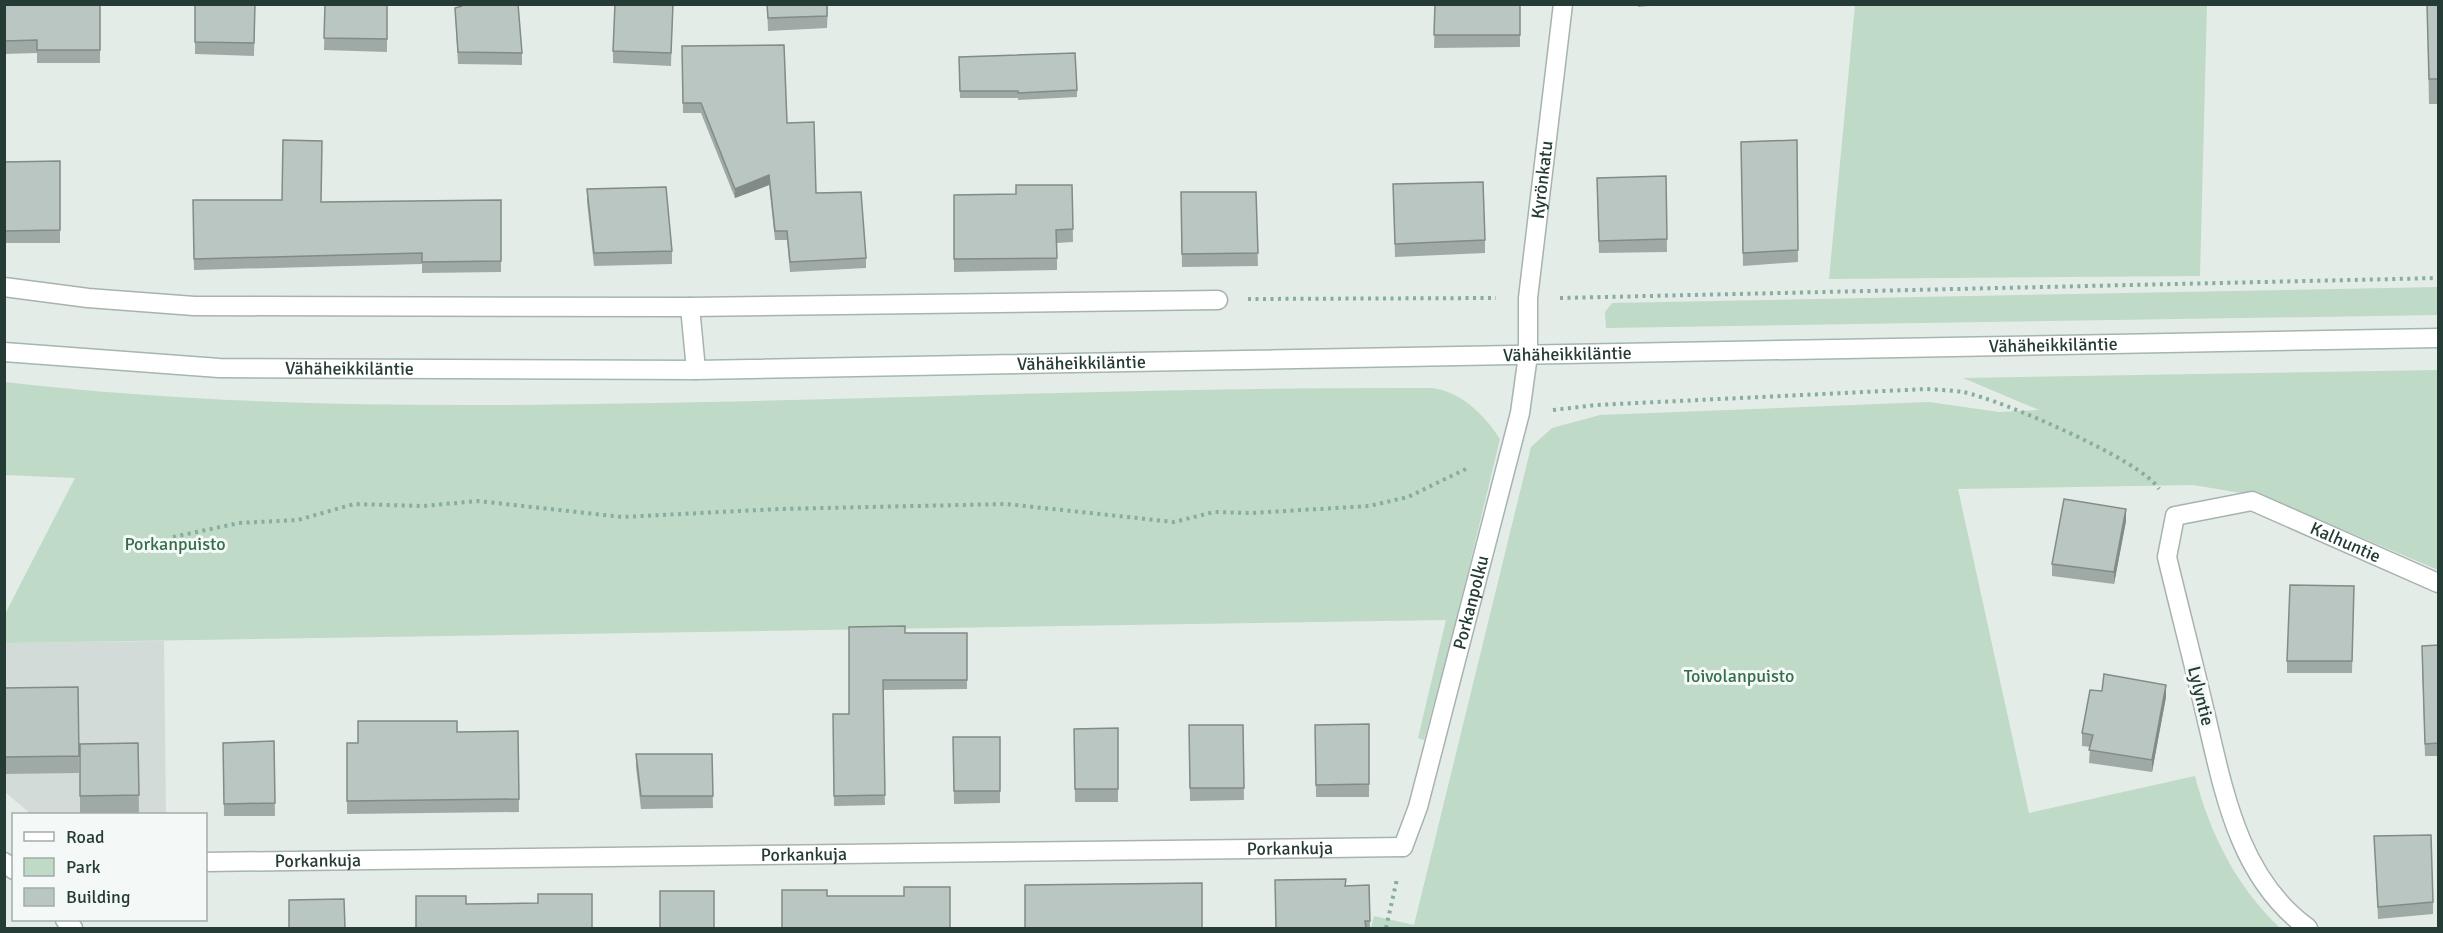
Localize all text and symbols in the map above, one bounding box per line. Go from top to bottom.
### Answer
street label: Kyrönkatu [1527,140,1558,220]
street label: Vähäheikkiläntie [1989,333,2118,357]
street label: Vähäheikkiläntie [1503,342,1632,366]
street label: Vähäheikkiläntie [1017,351,1146,375]
street label: Vähäheikkiläntie [285,357,414,380]
street label: Kalhuntie [2307,517,2384,567]
park label: Porkanpuisto [124,533,226,555]
street label: Porkanpolku [1448,553,1494,652]
street label: Lylyntie [2183,664,2219,728]
park label: Toivolanpuisto [1684,665,1794,687]
legend [12,813,207,921]
text: Road [66,826,105,848]
street label: Porkankuja [1247,837,1333,860]
street label: Porkankuja [761,843,847,866]
street label: Porkankuja [275,849,361,872]
text: Park [66,856,101,878]
text: Building [66,886,130,908]

